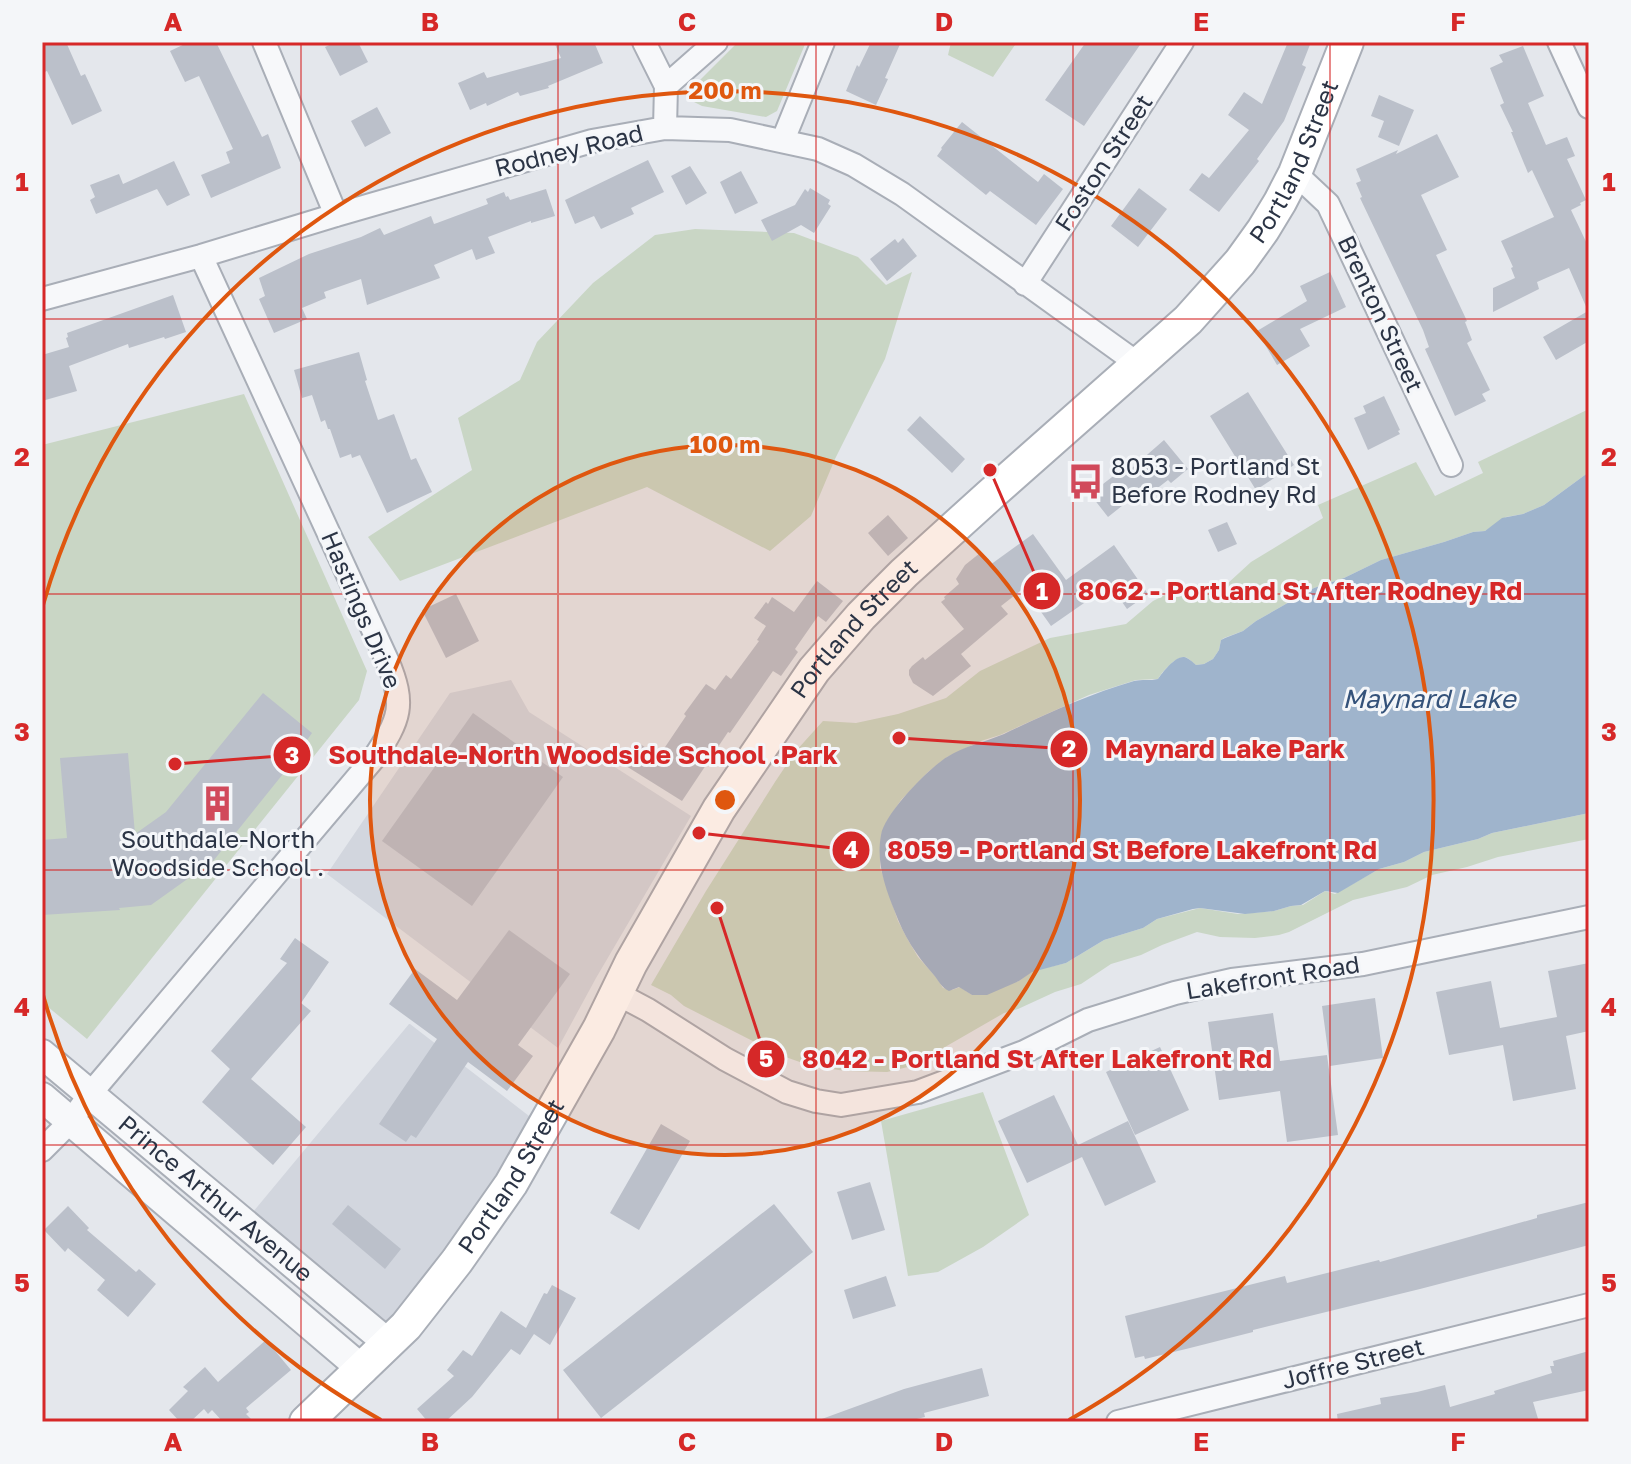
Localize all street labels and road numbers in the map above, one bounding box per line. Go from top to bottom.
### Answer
street label: Portland Street [1242,76,1343,248]
street label: Foston Street [1048,88,1158,236]
street label: Rodney Road [492,117,646,182]
street label: Brenton Street [1332,230,1430,396]
street label: Hastings Drive [316,526,409,693]
street label: Portland Street [783,552,923,703]
street label: Lakefront Road [1184,948,1362,1005]
street label: Portland Street [451,1093,569,1259]
street label: Prince Arthur Avenue [113,1108,319,1287]
street label: Joffre Street [1279,1331,1427,1394]

